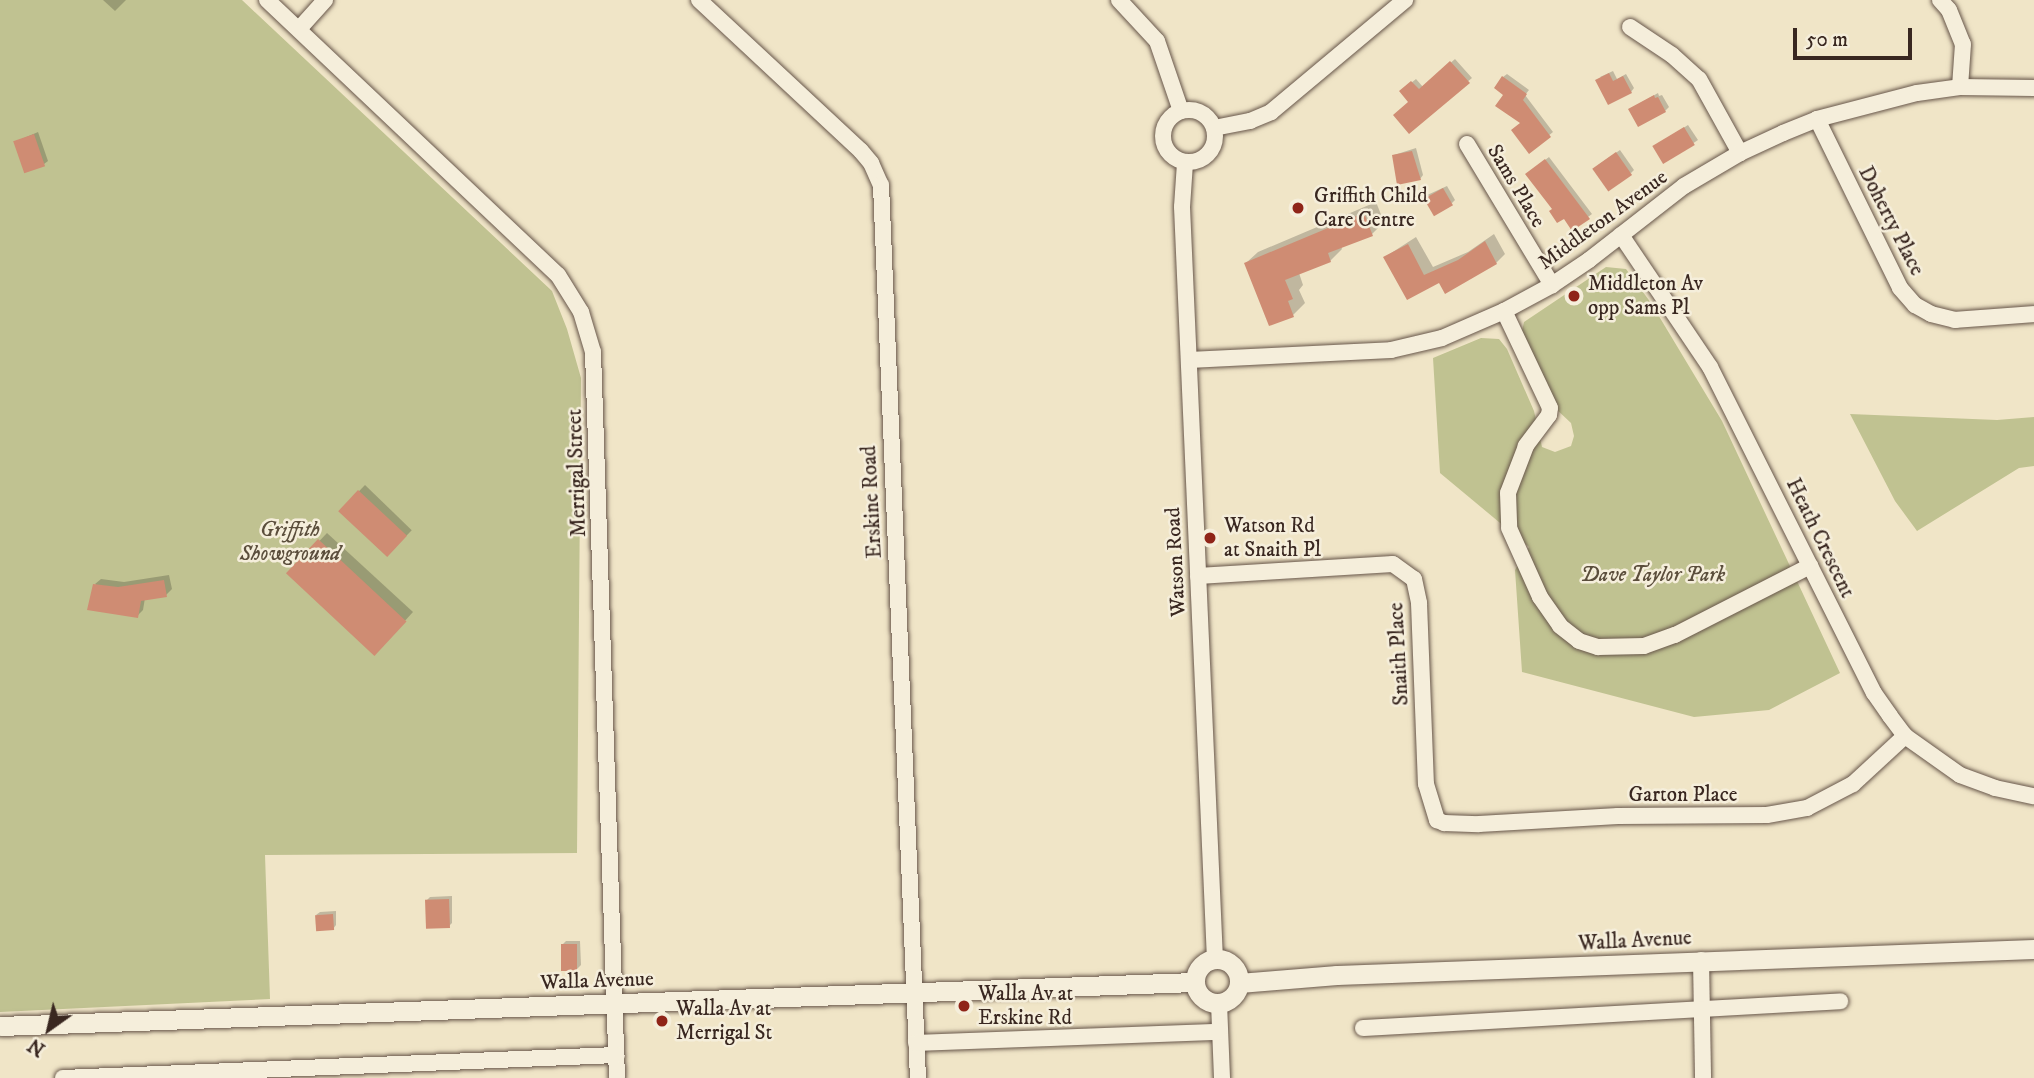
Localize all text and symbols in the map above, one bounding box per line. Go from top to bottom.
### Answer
scale bar [1796,14,1915,58]
text: 50 m [1806,27,1848,53]
street label: Sams Place [1481,140,1551,232]
street label: Doherty Place [1853,162,1929,280]
street label: Middleton Avenue [1534,165,1672,275]
place label: Griffith Child Care Centre [1314,183,1428,233]
marker: Griffith Child Care Centre [1288,198,1308,218]
place label: Middleton Av opp Sams Pl [1588,271,1703,321]
marker: Middleton Av opp Sams Pl [1566,288,1582,304]
street label: Merrigal Street [562,408,592,538]
street label: Erskine Road [856,445,888,559]
street label: Heath Crescent [1780,474,1860,602]
street label: Watson Road [1161,507,1191,617]
place label: Watson Rd at Snaith Pl [1224,513,1321,563]
park label: Griffith Showground [240,517,340,567]
marker: Watson Rd at Snaith Pl [1202,530,1218,546]
park label: Dave Taylor Park [1581,562,1725,588]
street label: Snaith Place [1384,602,1414,706]
street label: Garton Place [1629,782,1737,808]
street label: Walla Avenue [1578,925,1692,957]
street label: Walla Avenue [540,966,654,996]
place label: Walla Av at Erskine Rd [978,981,1073,1031]
north arrow [14,994,84,1064]
place label: Walla Av at Merrigal St [676,996,772,1046]
marker: Walla Av at Erskine Rd [956,998,972,1014]
marker: Walla Av at Merrigal St [654,1013,670,1029]
text: N [24,1033,50,1061]

